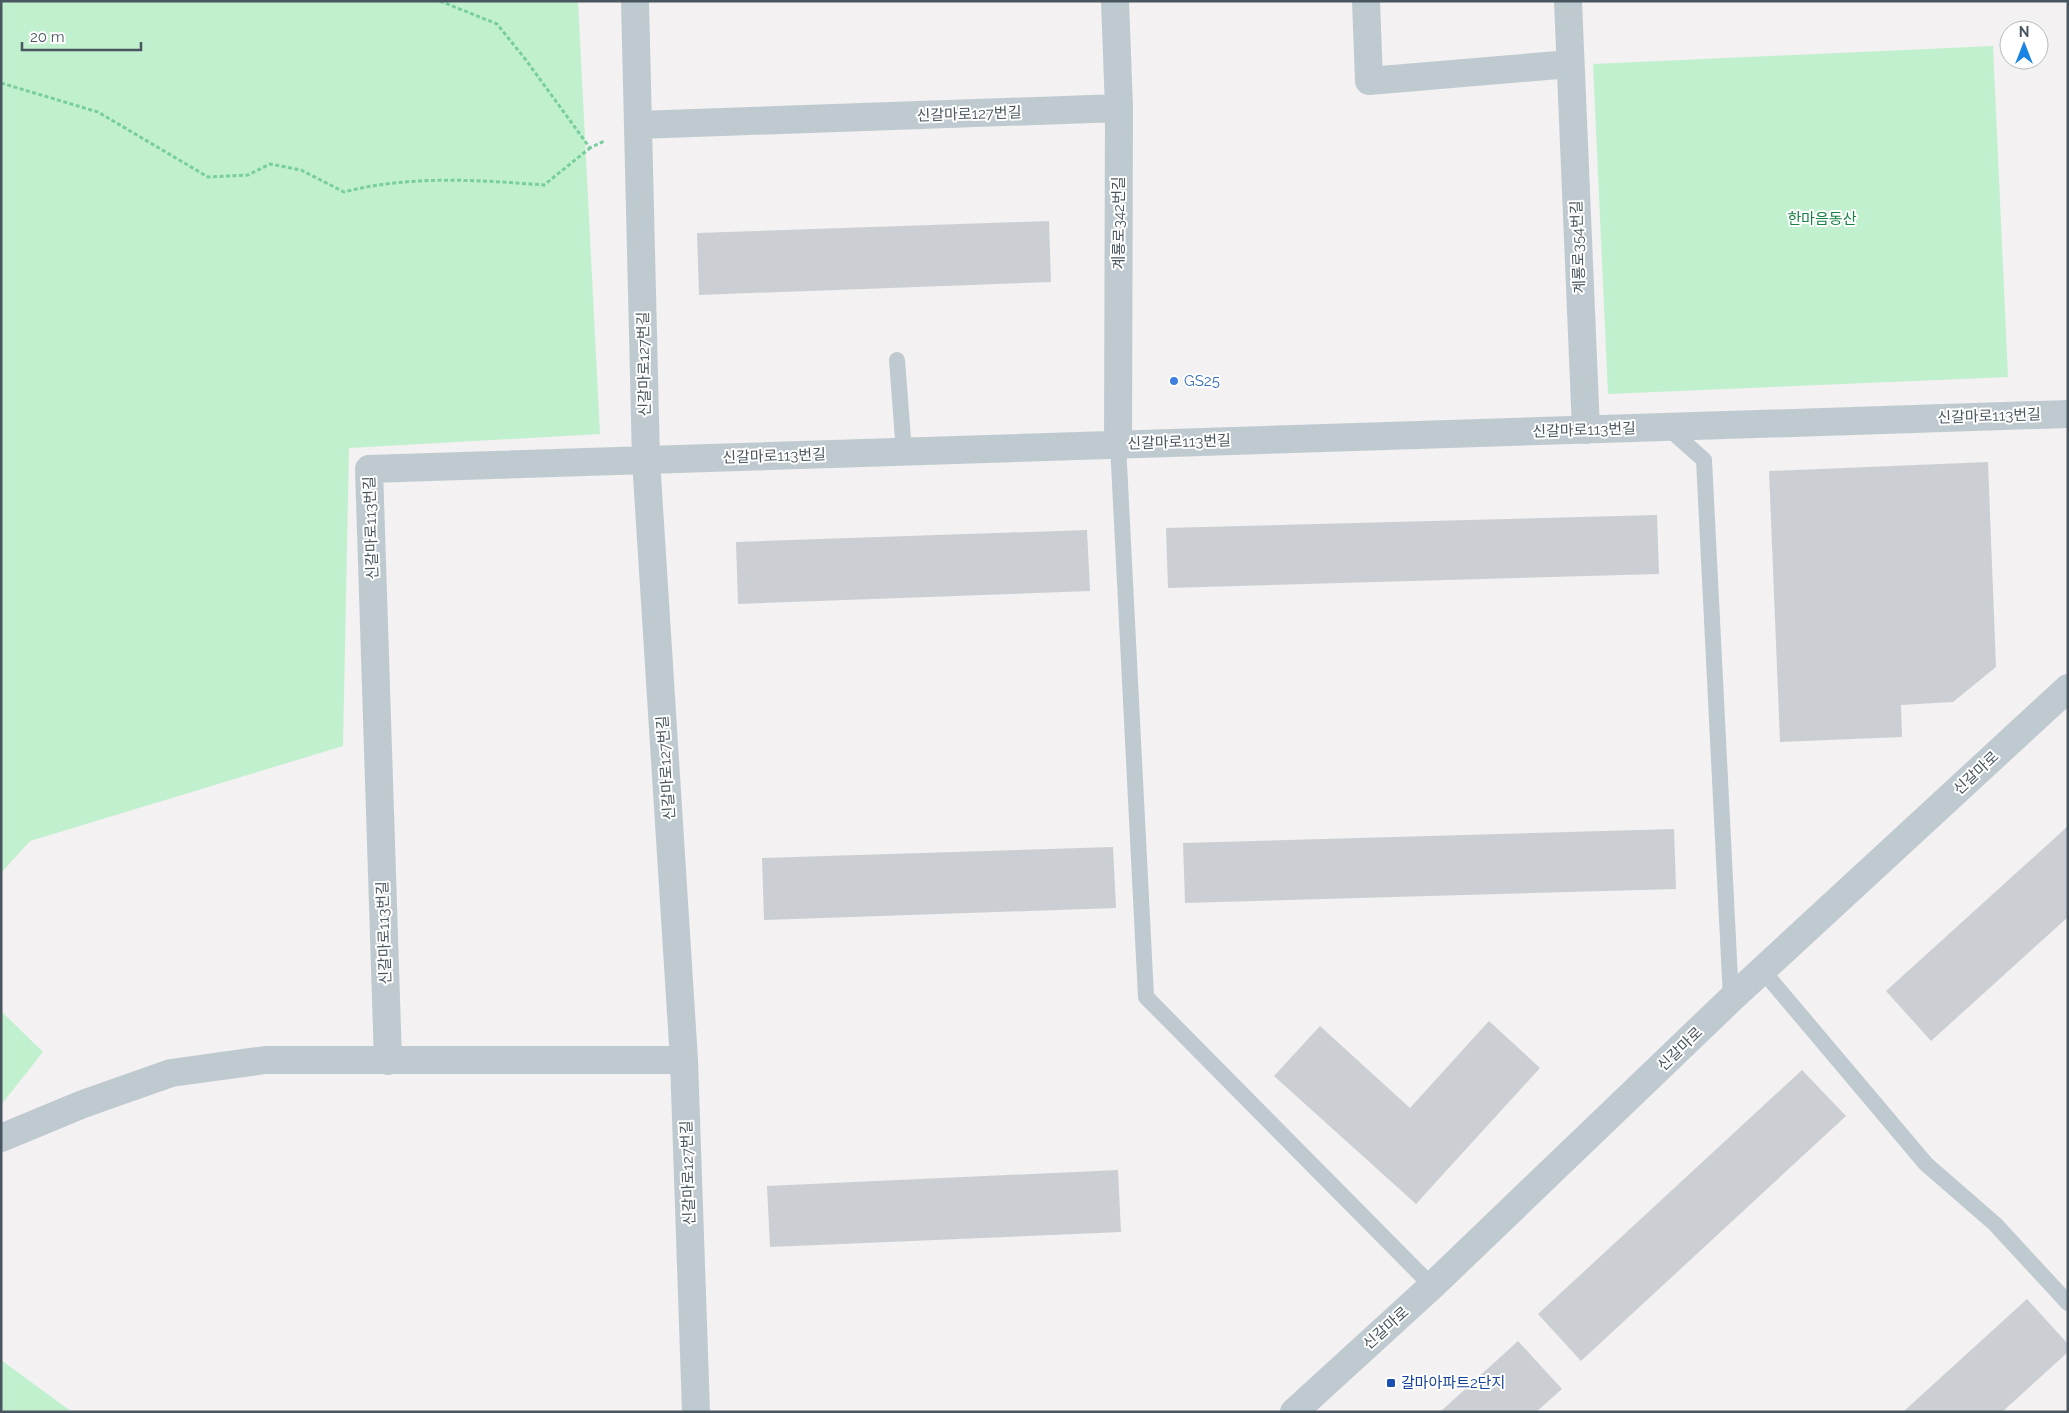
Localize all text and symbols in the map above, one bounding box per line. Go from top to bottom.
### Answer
scale bar [22,20,141,52]
north arrow [1999,20,2049,70]
text: N [2019,24,2029,40]
text: 20 m [30,28,65,46]
street label: 신갈마로127번길 [916,103,1022,125]
street label: 계룡로342번길 [1110,176,1128,270]
street label: 계룡로354번길 [1567,200,1589,294]
park label: 한마음동산 [1787,210,1857,228]
street label: 신갈마로127번길 [634,311,654,417]
place label: GS25 [1184,372,1220,390]
marker: GS25 [1168,375,1180,387]
street label: 신갈마로113번길 [1937,405,2041,427]
street label: 신갈마로113번길 [1532,419,1636,441]
street label: 신갈마로113번길 [1127,431,1231,453]
street label: 신갈마로113번길 [722,445,826,467]
street label: 신갈마로113번길 [360,476,382,580]
street label: 신갈마로127번길 [653,715,679,821]
street label: 신갈마로 [1950,748,2002,798]
street label: 신갈마로113번길 [373,881,395,985]
street label: 신갈마로 [1654,1023,1706,1075]
street label: 신갈마로127번길 [677,1120,699,1226]
street label: 신갈마로 [1359,1303,1413,1353]
place label: 갈마아파트2단지 [1401,1374,1505,1392]
marker: 갈마아파트2단지 [1385,1377,1397,1389]

